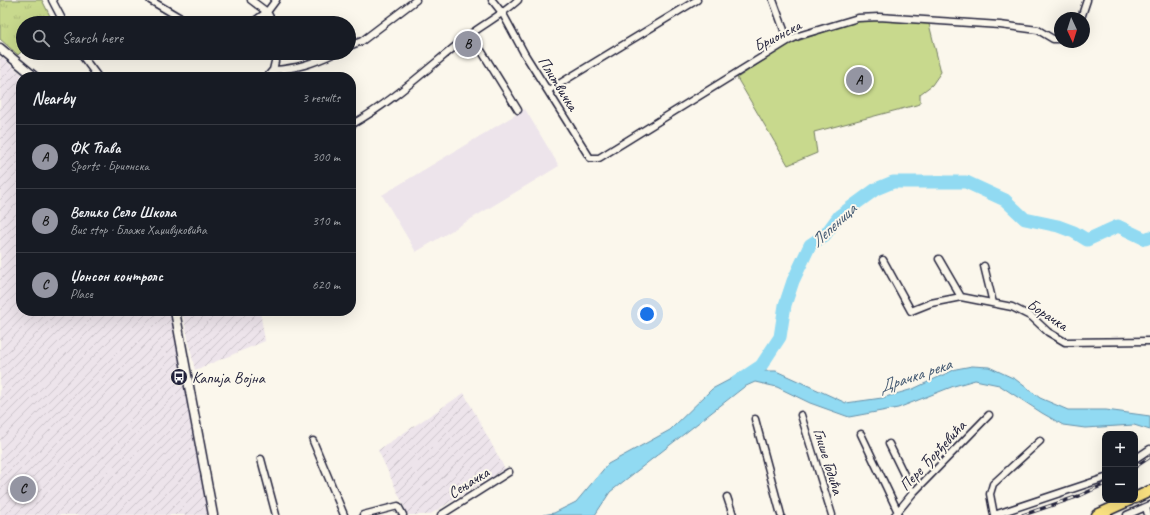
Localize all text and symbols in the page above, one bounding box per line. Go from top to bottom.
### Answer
north arrow [1054,12,1090,48]
street label: Брионска [750,15,806,56]
search box [16,16,356,60]
icon: search [30,27,52,49]
text: Search here [62,29,123,48]
pin: B [455,29,481,59]
street label: Плитвичка [534,52,583,116]
pin: A [846,65,872,95]
text: Nearby [32,88,75,109]
text: 3 results [302,90,340,106]
text: ФК Ћава [70,139,121,158]
text: A [42,149,48,165]
text: 300 m [312,149,340,165]
text: Sports · Брионска [70,158,149,174]
water label: Лепеница [806,198,862,252]
text: Велико Село Школа [70,203,176,222]
text: B [42,213,48,229]
text: 310 m [312,213,340,229]
text: Bus stop · Блаже Хаџивуковића [70,222,207,238]
text: Џонсон контролс [70,267,163,286]
text: C [42,277,48,293]
text: 620 m [312,277,340,293]
text: Place [70,286,93,302]
street label: Борачка [1023,294,1073,336]
your location [637,304,657,324]
water label: Драчка река [875,353,955,398]
bus stop icon: Капија Војна [169,367,189,387]
place label: Капија Војна [192,368,266,388]
street label: Пере Ђорђевића [895,416,971,495]
street label: Глише Годића [809,426,848,498]
map controls [1102,431,1138,503]
button: + [1102,431,1138,467]
street label: Сењачка [444,462,494,503]
button: − [1102,467,1138,503]
pin: C [10,474,36,504]

